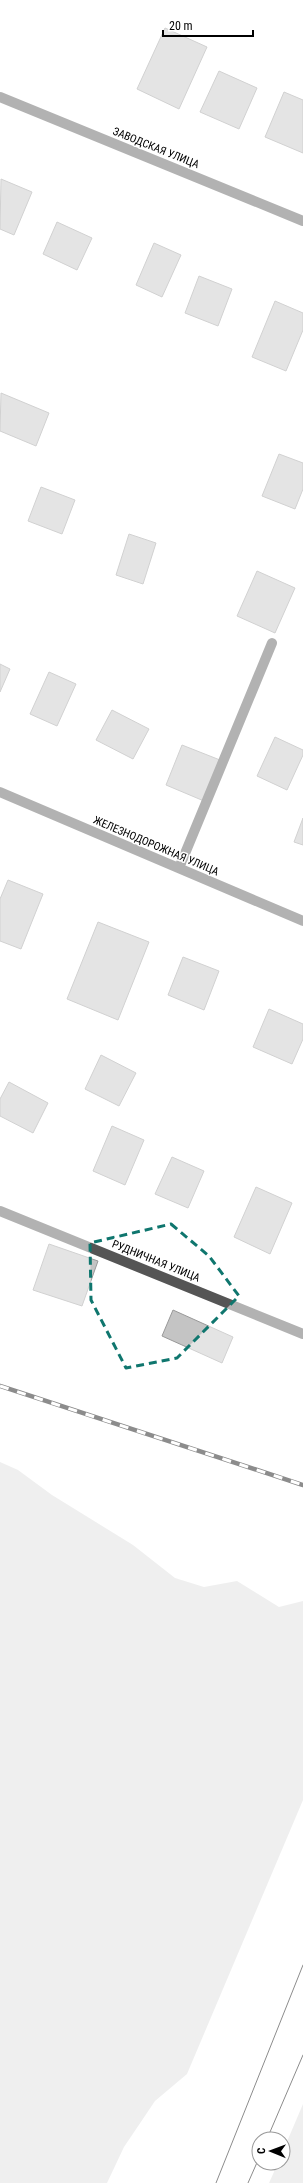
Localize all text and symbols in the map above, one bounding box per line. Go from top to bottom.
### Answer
scale bar [163,12,253,38]
text: 20 m [169,19,193,33]
street label: ЗАВОДСКАЯ УЛИЦА [111,125,202,171]
street label: ЖЕЛЕЗНОДОРОЖНАЯ УЛИЦА [91,814,221,879]
street label: РУДНИЧНАЯ УЛИЦА [110,1237,203,1285]
north arrow [251,2131,291,2171]
text: С [255,2148,268,2154]

